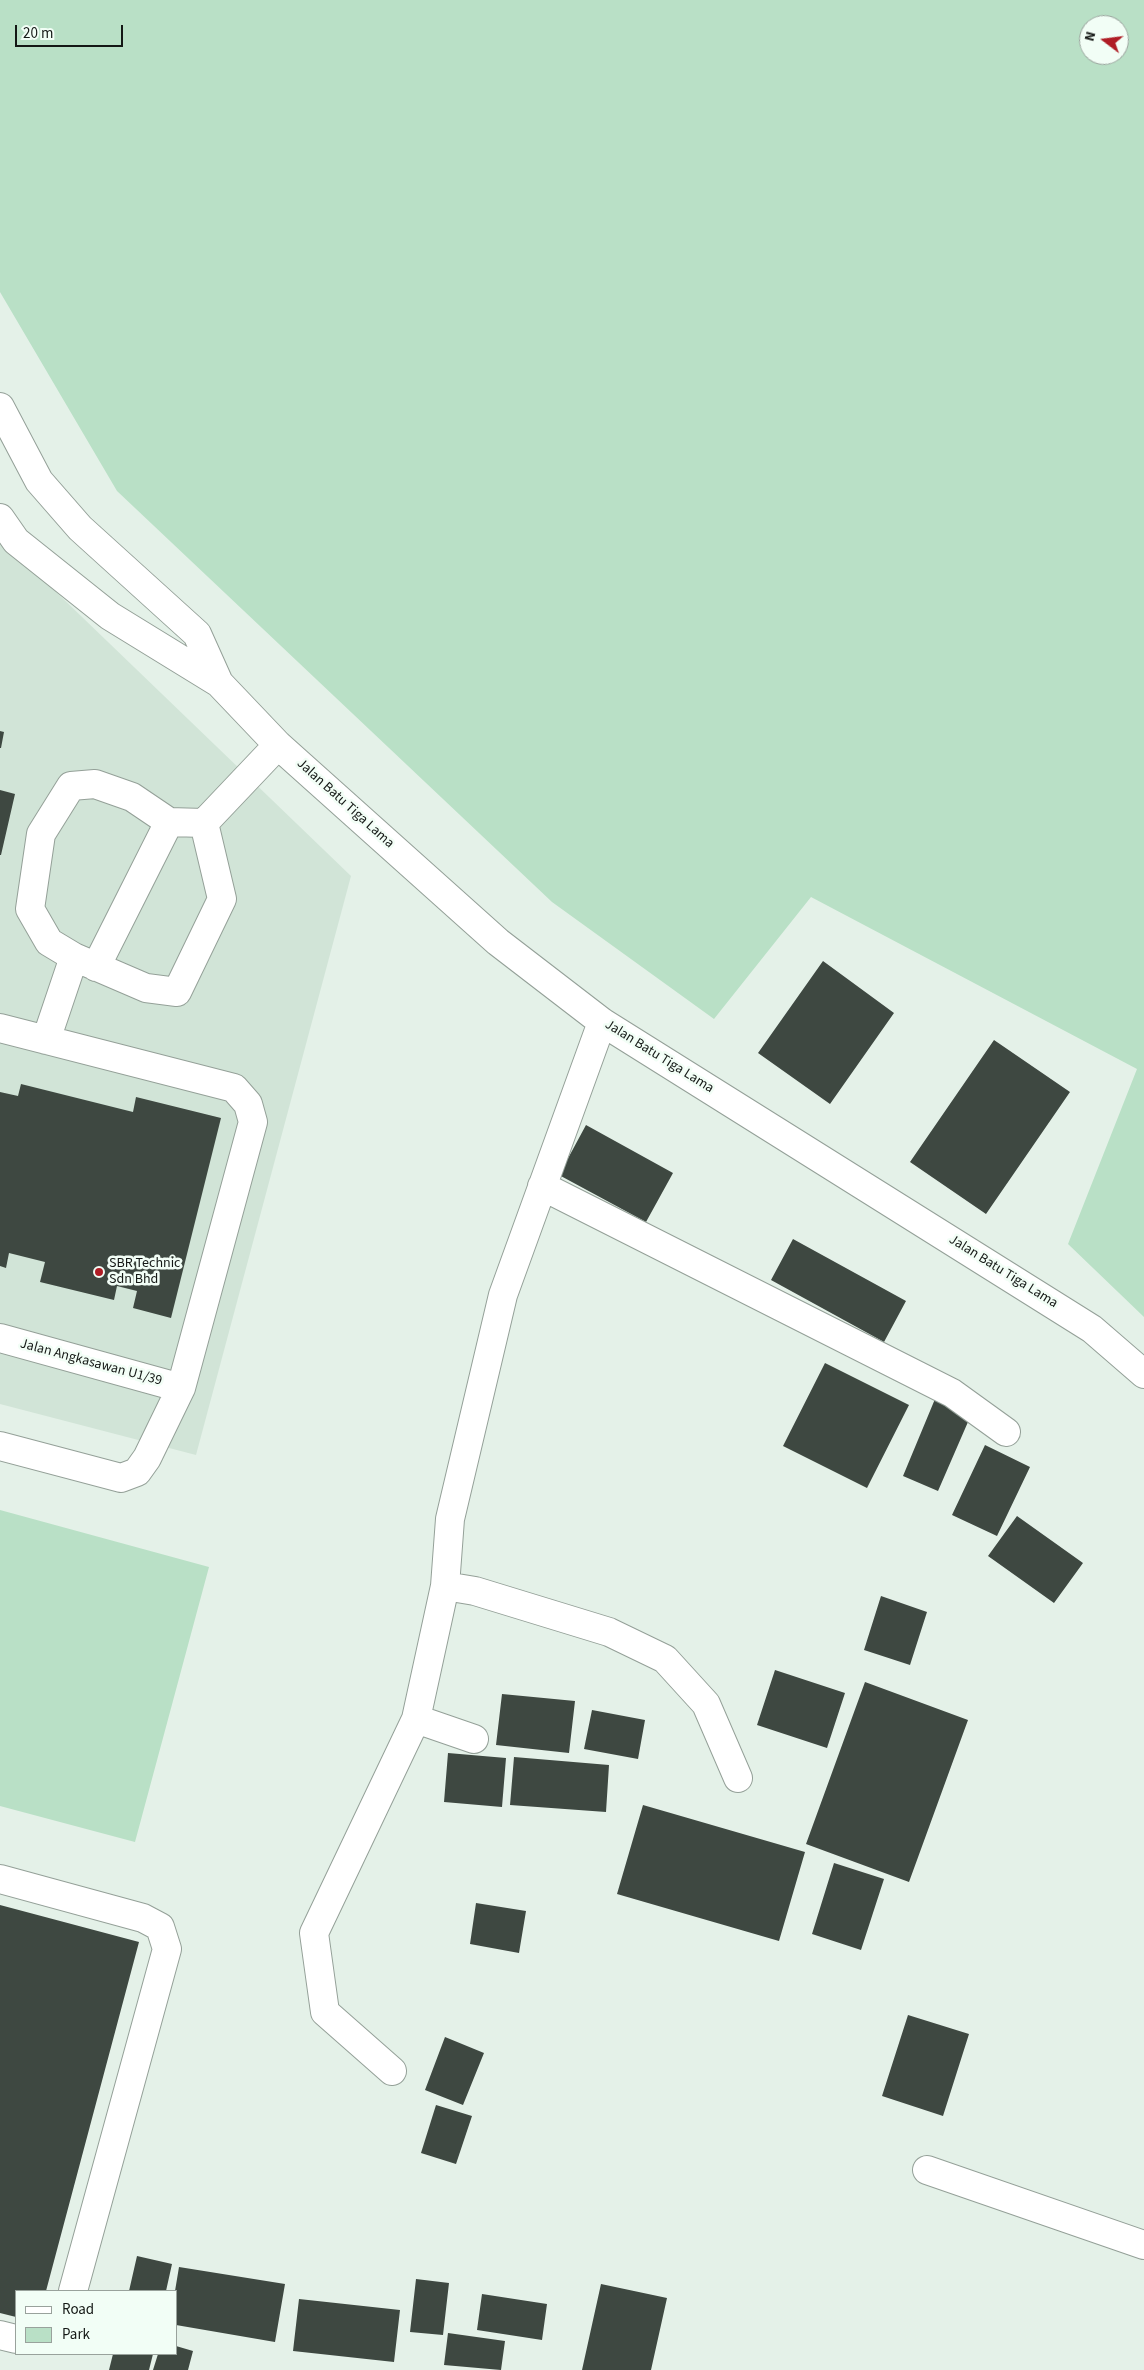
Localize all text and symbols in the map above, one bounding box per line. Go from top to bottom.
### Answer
scale bar [18,15,125,47]
north arrow [1079,15,1129,65]
text: 20 m [23,23,53,44]
text: N [1080,29,1101,43]
street label: Jalan Batu Tiga Lama [293,756,397,852]
street label: Jalan Batu Tiga Lama [601,1017,717,1097]
street label: Jalan Batu Tiga Lama [945,1232,1061,1312]
place label: SBR Technic Sdn Bhd [109,1256,180,1288]
marker: SBR Technic Sdn Bhd [93,1266,105,1278]
street label: Jalan Angkasawan U1/39 [18,1336,164,1390]
legend [15,2290,178,2355]
text: Road [62,2299,94,2320]
text: Park [62,2324,90,2345]

